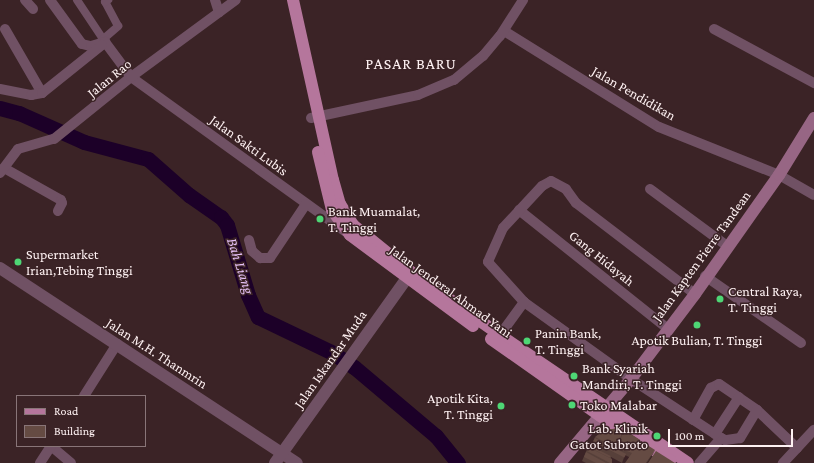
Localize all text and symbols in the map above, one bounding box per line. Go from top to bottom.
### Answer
district label: PASAR BARU [365,54,457,74]
street label: Jalan Rao [84,55,134,101]
street label: Jalan Pendidikan [589,62,679,124]
street label: Jalan Sakti Lubis [207,111,291,179]
street label: Jalan Kapten Pierre Tandean [648,187,754,325]
place label: Bank Muamalat, T. Tinggi [328,203,420,236]
marker: Bank Muamalat, T. Tinggi [315,214,325,224]
street label: Gang Hidayah [566,227,638,289]
water label: Bah Liang [222,236,258,296]
street label: Jalan Jenderal Ahmad Yani [387,241,515,341]
place label: Supermarket Irian,Tebing Tinggi [26,246,133,278]
marker: Supermarket Irian,Tebing Tinggi [13,257,23,267]
place label: Central Raya, T. Tinggi [728,283,802,316]
marker: Central Raya, T. Tinggi [715,294,725,304]
street label: Jalan Iskandar Muda [290,307,370,411]
street label: Jalan M.H. Thanmrin [103,314,211,392]
marker: Apotik Bulian, T. Tinggi [692,320,702,330]
place label: Panin Bank, T. Tinggi [535,325,601,358]
place label: Apotik Bulian, T. Tinggi [632,332,762,348]
marker: Panin Bank, T. Tinggi [522,336,532,346]
place label: Bank Syariah Mandiri, T. Tinggi [582,360,682,392]
marker: Bank Syariah Mandiri, T. Tinggi [569,371,579,381]
place label: Apotik Kita, T. Tinggi [427,390,493,422]
legend [16,395,146,447]
place label: Toko Malabar [580,397,657,413]
marker: Toko Malabar [567,400,577,410]
marker: Apotik Kita, T. Tinggi [496,401,506,411]
text: Road [54,404,78,418]
place label: Lab. Klinik Gatot Subroto [570,420,648,452]
scale bar [670,421,795,447]
text: Building [54,424,95,438]
text: 100 m [675,429,704,443]
marker: Lab. Klinik Gatot Subroto [651,430,663,442]

